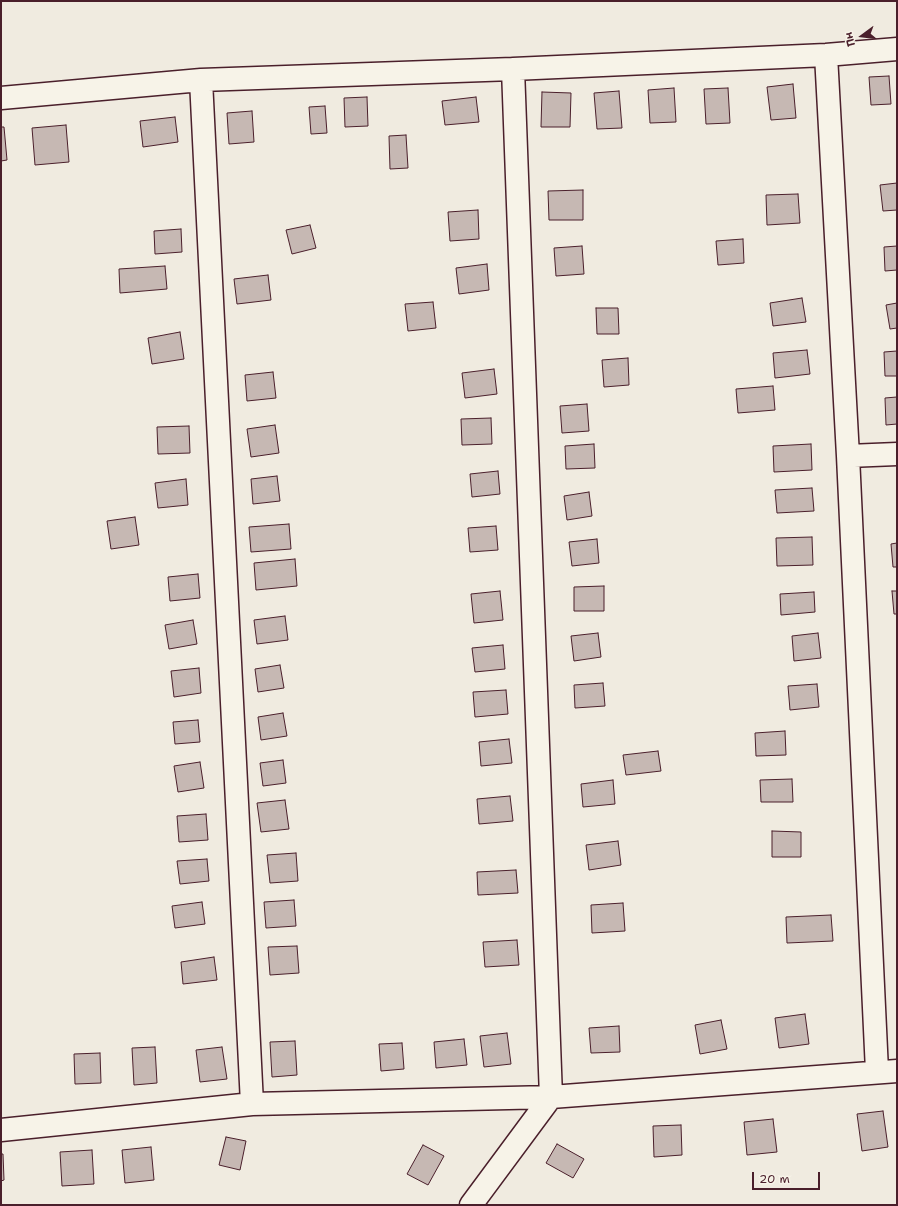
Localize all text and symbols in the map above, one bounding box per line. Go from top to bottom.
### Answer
north arrow [842,16,882,56]
text: Пн [841,30,859,48]
scale bar [754,1164,822,1190]
text: 20 m [759,1171,790,1187]

